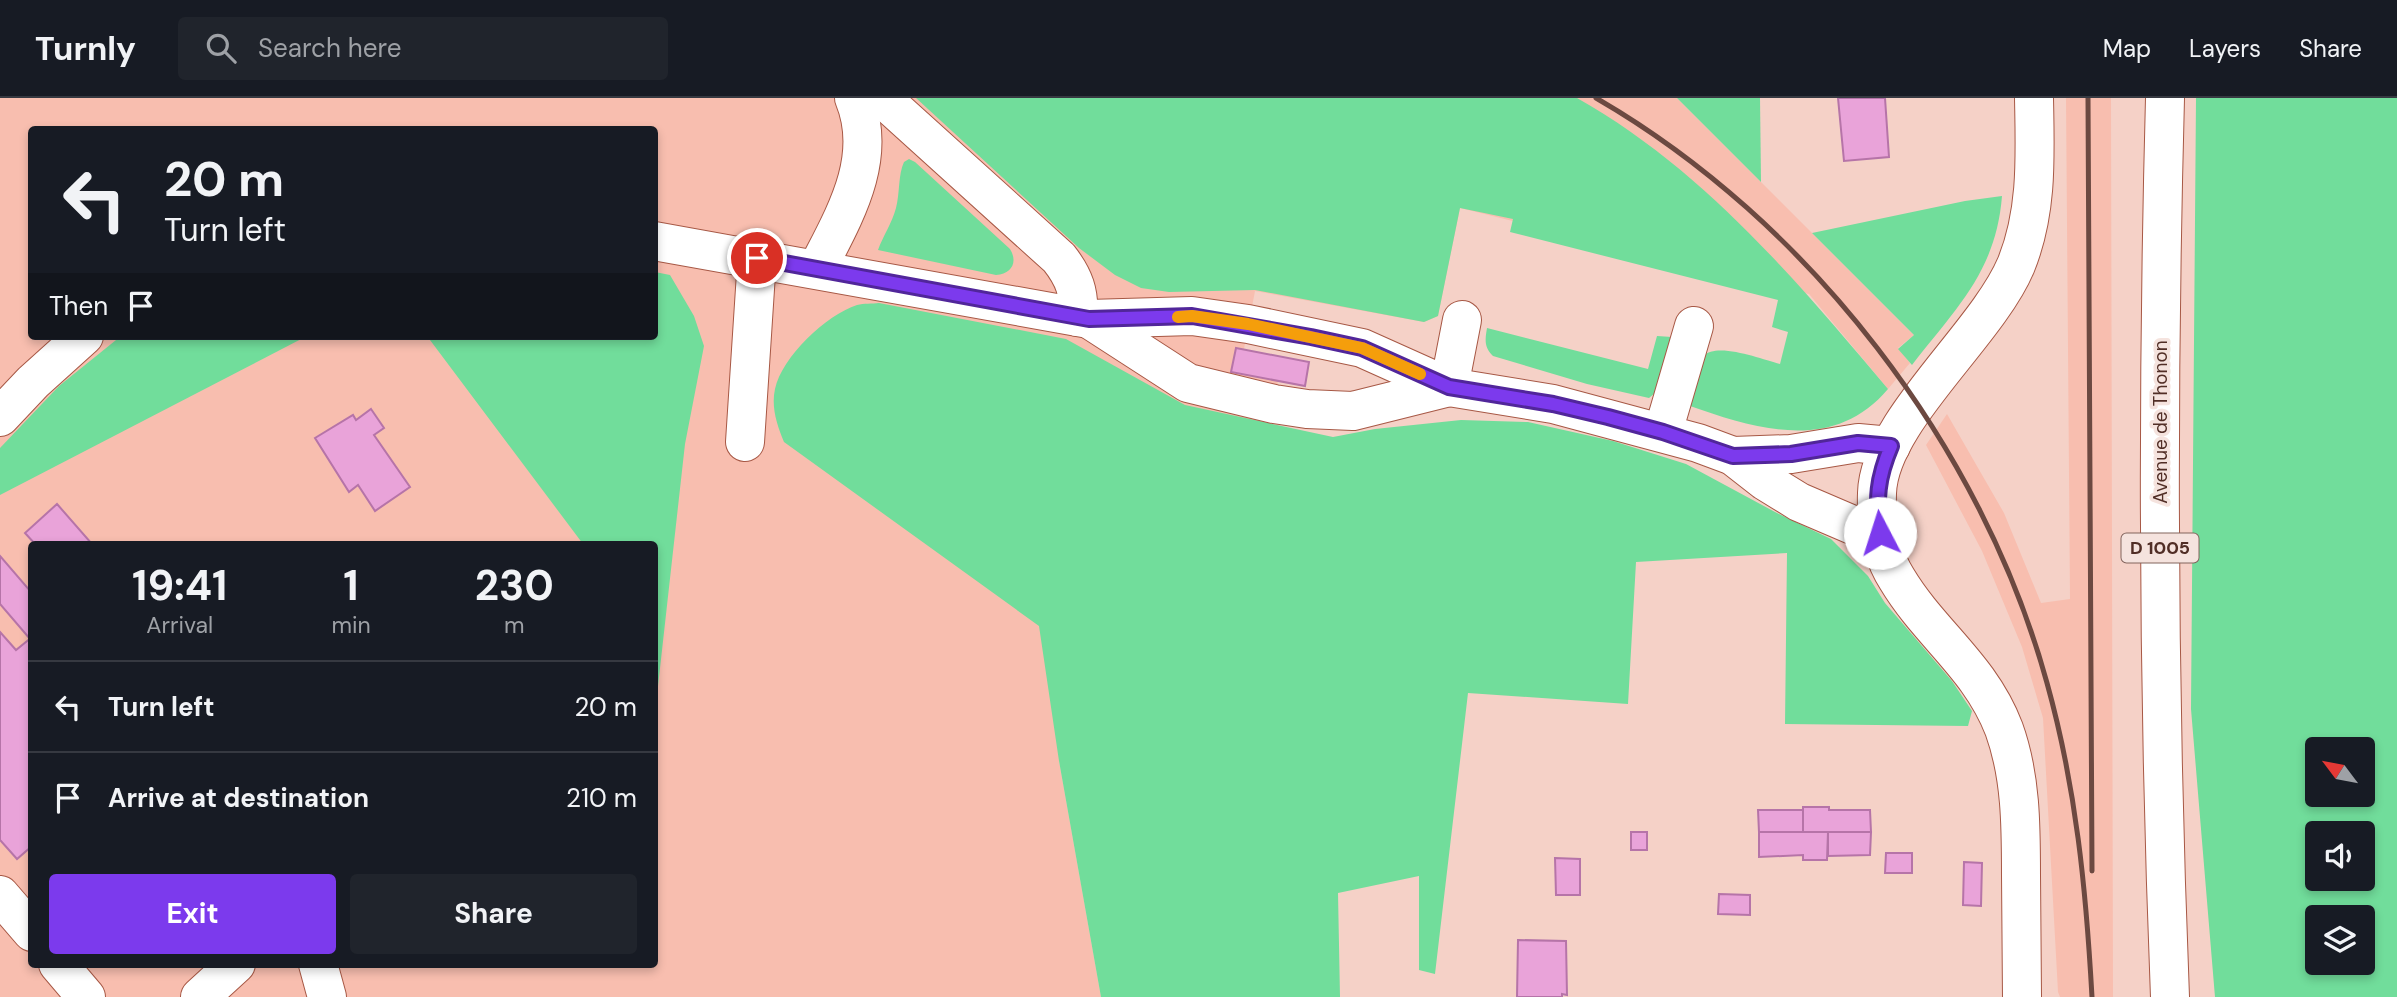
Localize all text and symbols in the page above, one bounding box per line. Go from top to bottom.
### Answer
search box [178,17,668,80]
text: Turnly [35,27,136,70]
icon: search [202,29,240,67]
text: Search here [258,31,401,65]
text: Map [2103,33,2151,64]
text: Layers [2189,33,2261,64]
text: Share [2299,33,2362,64]
text: 20 m [164,147,284,211]
icon: left [49,154,140,245]
text: Turn left [164,209,286,251]
pin [727,228,787,288]
icon: arrive [738,239,776,277]
icon: arrive [122,287,160,325]
text: Then [49,289,108,323]
street label: Avenue de Thonon [2148,340,2173,504]
position arrow [1843,496,1917,570]
road number: D 1005 [2122,534,2198,562]
text: 19:41 [132,558,227,613]
text: 1 [343,558,359,613]
text: 230 [475,558,554,613]
text: Arrival [146,610,213,640]
text: min [331,610,371,640]
text: m [504,610,525,640]
icon: left [49,688,87,726]
text: Turn left [108,690,215,724]
text: 20 m [574,690,637,724]
north arrow [2305,737,2375,807]
map controls [2305,737,2375,975]
icon: arrive [49,779,87,817]
text: Arrive at destination [108,781,369,815]
text: 210 m [566,781,637,815]
button: sound [2305,821,2375,891]
button: Exit [49,874,336,954]
button: Share [350,874,637,954]
button: layers [2305,905,2375,975]

